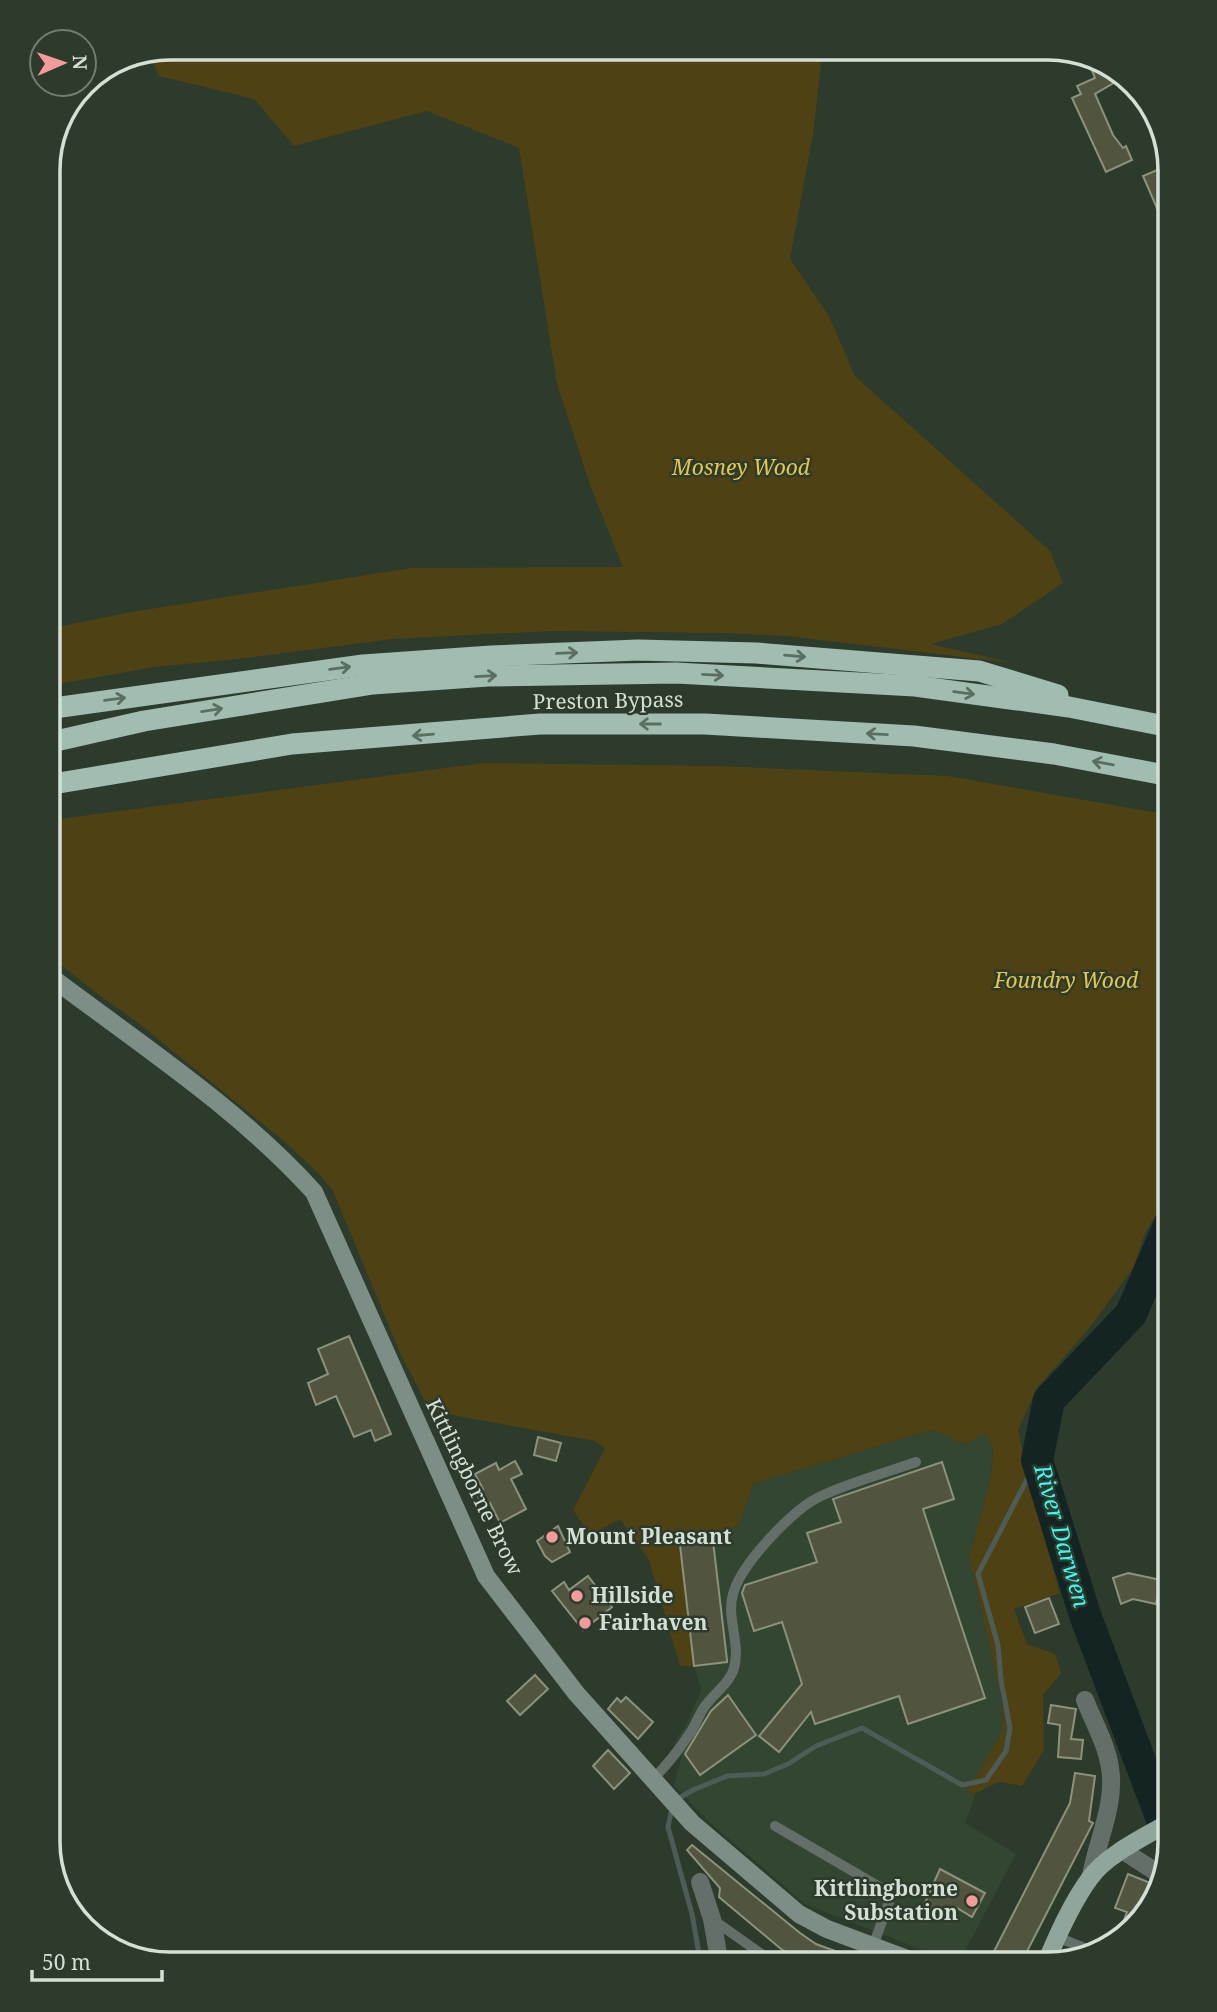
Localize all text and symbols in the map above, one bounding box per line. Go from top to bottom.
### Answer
north arrow [28,28,98,98]
text: N [67,54,93,70]
park label: Mosney Wood [671,453,811,481]
one-way arrow [556,647,579,660]
one-way arrow [783,650,805,663]
one-way arrow [329,662,351,675]
one-way arrow [701,669,724,682]
one-way arrow [474,670,497,683]
street label: Preston Bypass [532,685,684,715]
one-way arrow [953,686,975,699]
one-way arrow [103,693,126,706]
one-way arrow [200,703,223,716]
one-way arrow [639,717,662,731]
one-way arrow [866,727,889,740]
one-way arrow [412,729,435,742]
one-way arrow [1092,756,1115,769]
park label: Foundry Wood [993,966,1139,994]
street label: Kittlingborne Brow [420,1394,530,1580]
water label: River Darwen [1027,1459,1099,1611]
place label: Mount Pleasant [566,1522,732,1550]
marker: Mount Pleasant [544,1529,560,1545]
place label: Hillside [591,1581,674,1609]
marker: Hillside [569,1588,585,1604]
place label: Fairhaven [599,1608,708,1636]
marker: Fairhaven [577,1615,593,1631]
place label: Kittlingborne Substation [814,1874,958,1926]
marker: Kittlingborne Substation [964,1893,980,1909]
scale bar [32,1938,161,1982]
text: 50 m [42,1948,91,1976]

